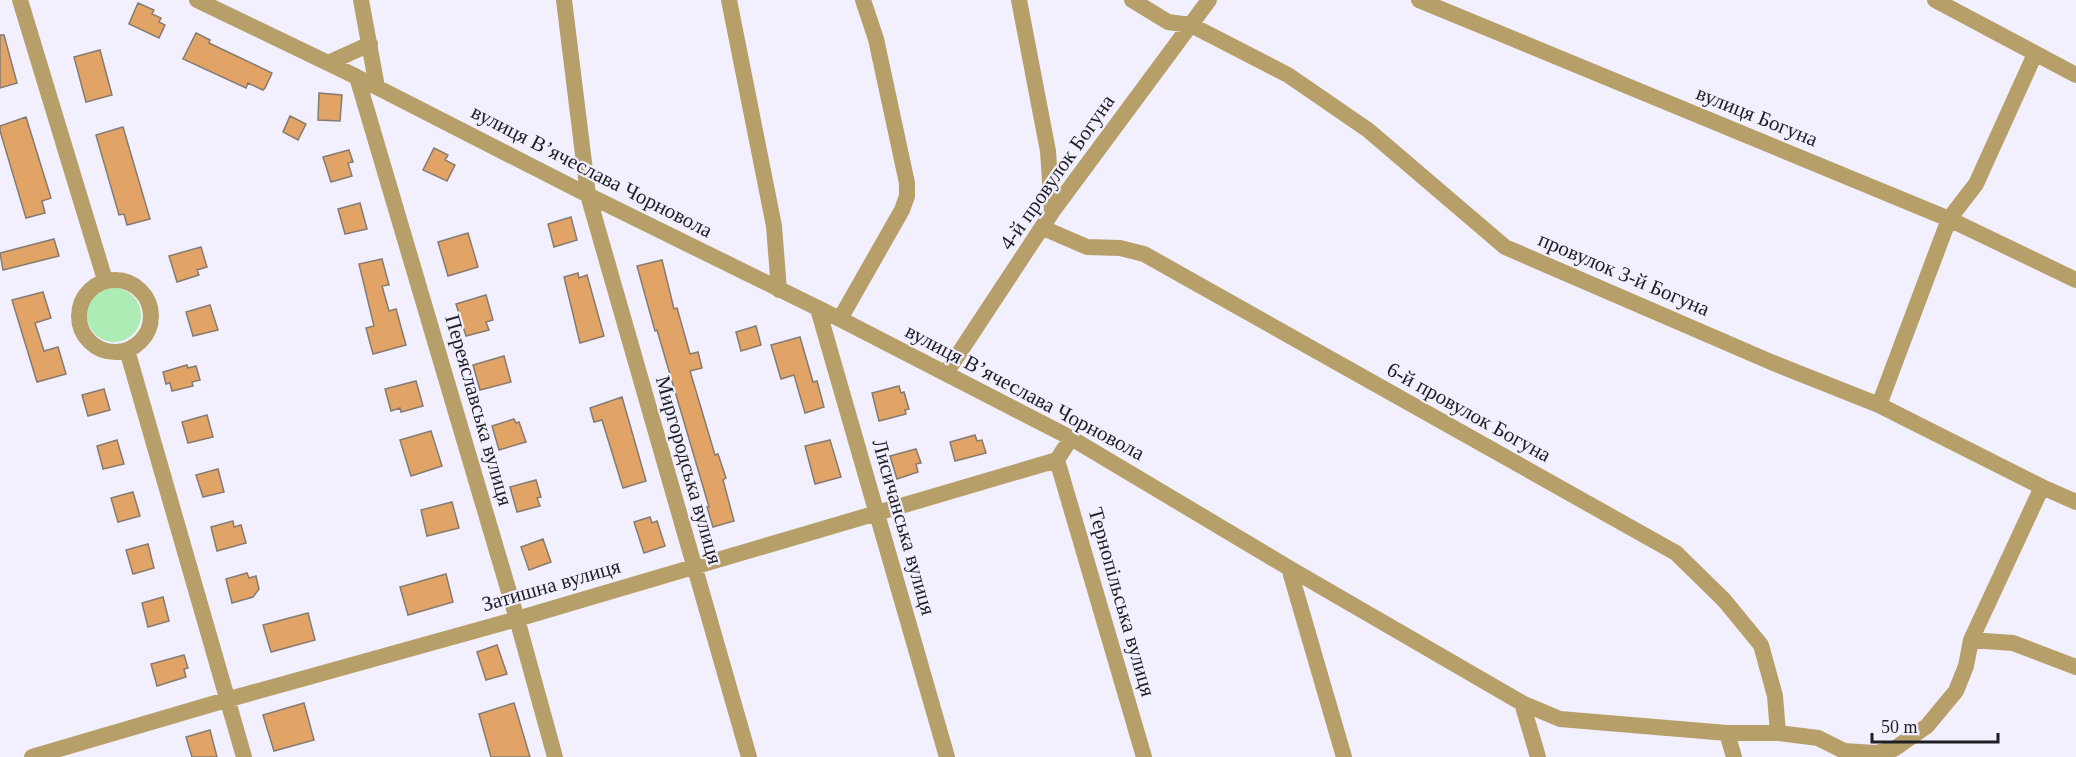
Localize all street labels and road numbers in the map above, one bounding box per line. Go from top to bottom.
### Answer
street label: вулиця Богуна [1693,81,1822,152]
street label: 4-й провулок Богуна [994,89,1120,254]
street label: вулиця Вʼячеслава Чорновола [468,100,717,243]
street label: провулок 3-й Богуна [1535,227,1714,321]
street label: Переяславська вулиця [440,312,518,509]
street label: вулиця Вʼячеслава Чорновола [901,319,1149,466]
street label: 6-й провулок Богуна [1383,357,1556,467]
street label: Миргородська вулиця [651,373,727,567]
street label: Лисичанська вулиця [867,436,941,618]
street label: Тернопільська вулиця [1084,505,1161,700]
street label: Затишна вулиця [479,554,623,616]

